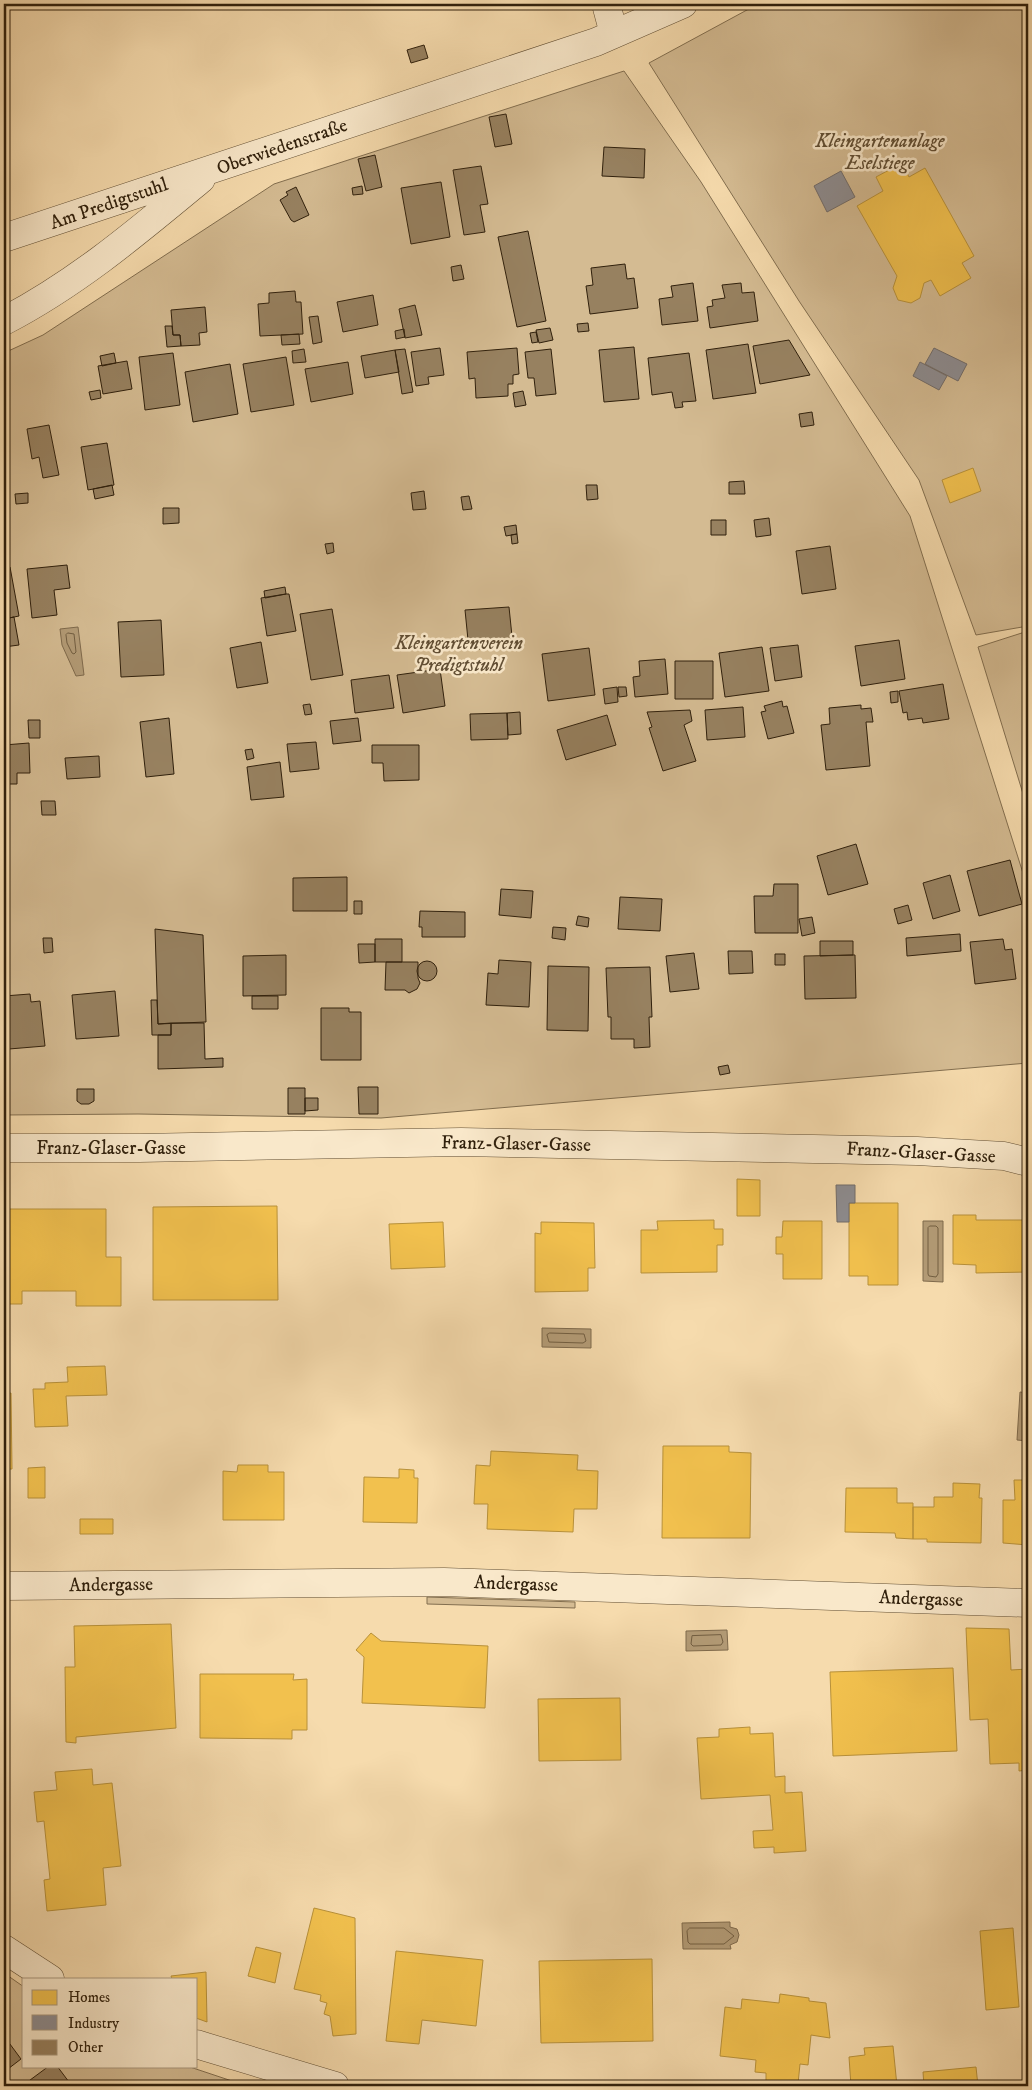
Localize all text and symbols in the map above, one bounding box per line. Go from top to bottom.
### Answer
street label: Oberwiedenstraße [214,114,350,180]
park label: Kleingartenanlage Eselstiege [814,130,945,175]
street label: Am Predigtstuhl [47,173,171,235]
park label: Kleingartenverein Predigtstuhl [394,632,523,677]
street label: Franz-Glaser-Gasse [441,1131,591,1157]
street label: Franz-Glaser-Gasse [36,1137,186,1160]
street label: Franz-Glaser-Gasse [846,1138,996,1168]
street label: Andergasse [473,1571,559,1597]
street label: Andergasse [69,1573,153,1597]
street label: Andergasse [878,1586,964,1612]
legend [22,1978,198,2068]
text: Homes [68,1988,110,2007]
text: Industry [68,2014,120,2033]
text: Other [68,2038,103,2057]

